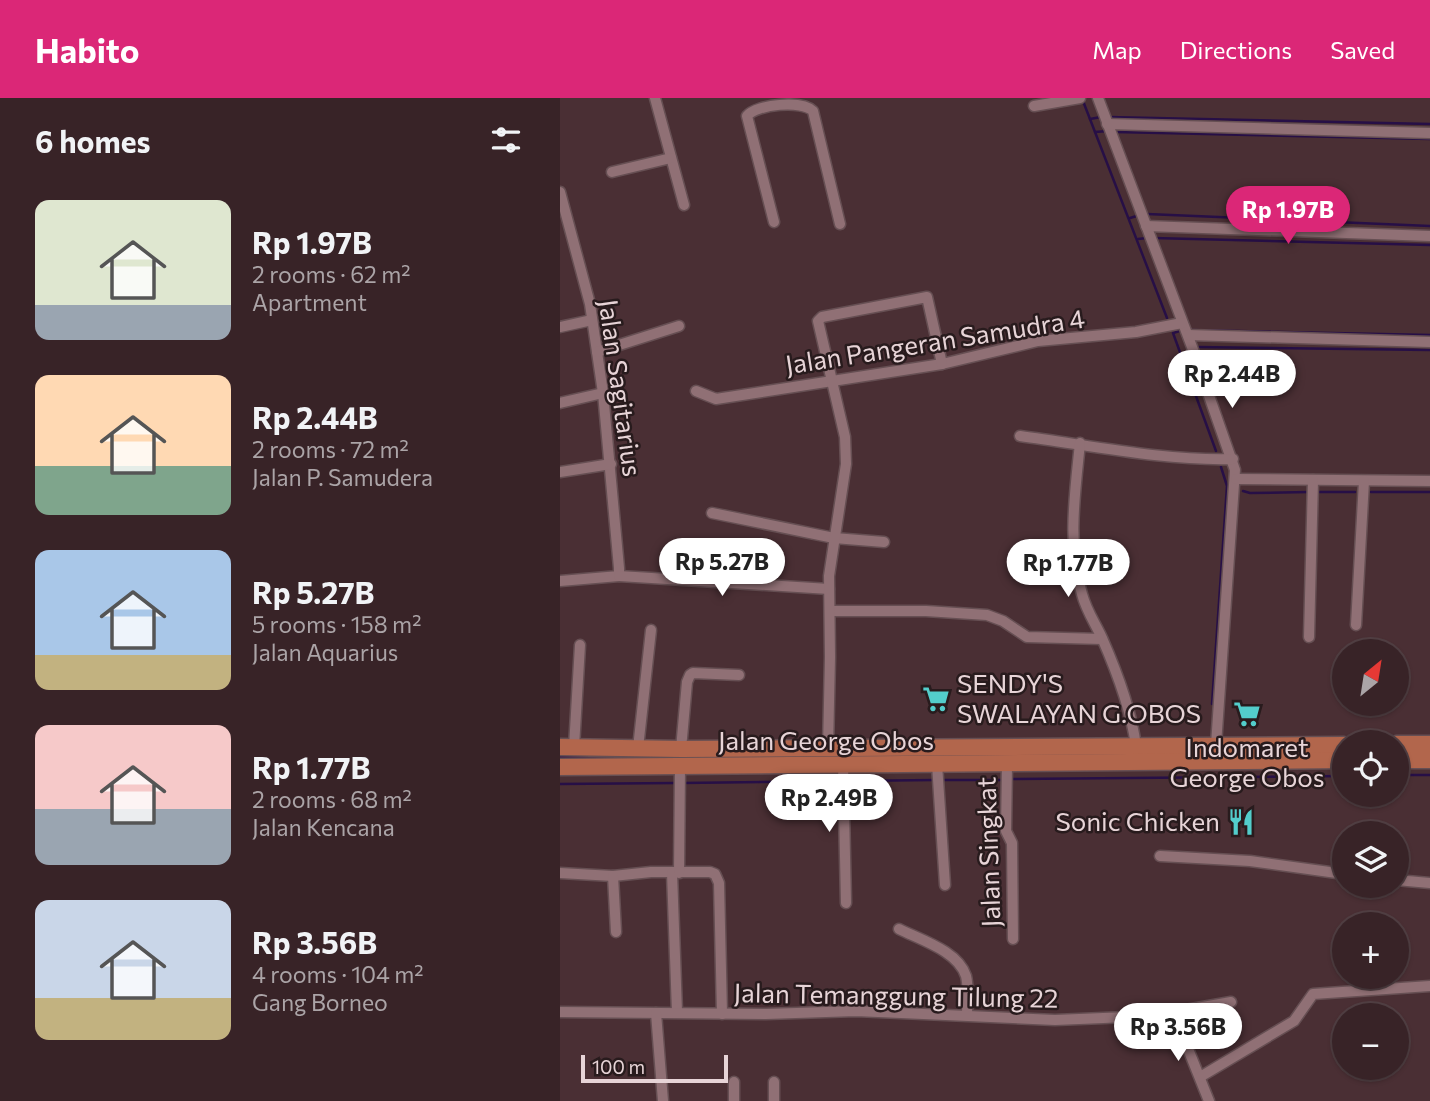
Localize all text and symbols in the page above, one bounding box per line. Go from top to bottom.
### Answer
text: Habito [35,29,139,70]
text: Map [1092,35,1142,64]
text: Directions [1180,35,1292,64]
text: Saved [1330,35,1395,64]
icon: filters [487,121,525,159]
text: 6 homes [35,122,150,159]
pin: Rp 1.97B [1216,186,1360,246]
text: Rp 1.97B [1242,195,1334,223]
text: Rp 1.97B [252,223,372,260]
icon: home [91,228,175,312]
text: 2 rooms · 62 m² [252,260,411,288]
text: Apartment [252,288,367,316]
street label: Jalan Sagitarius [594,297,649,478]
street label: Jalan Pangeran Samudra 4 [783,302,1087,379]
pin: Rp 2.44B [1160,350,1304,410]
text: Rp 2.44B [1184,359,1280,387]
text: Rp 2.44B [252,398,378,435]
icon: home [91,403,175,487]
text: 2 rooms · 72 m² [252,435,409,463]
text: Jalan P. Samudera [252,463,433,491]
pin: Rp 5.27B [650,538,794,598]
pin: Rp 1.77B [996,540,1140,599]
text: Rp 5.27B [675,547,769,575]
text: Rp 1.77B [1023,548,1113,576]
text: Rp 5.27B [252,573,374,610]
icon: home [91,578,175,662]
text: 5 rooms · 158 m² [252,610,421,638]
text: Jalan Aquarius [252,638,398,666]
north arrow [1332,639,1409,716]
map controls [1332,639,1409,1080]
place label: SENDY'S SWALAYAN G.OBOS [957,667,1201,728]
supermarket icon: SENDY'S SWALAYAN G.OBOS [921,684,951,714]
supermarket icon: Indomaret George Obos [1232,699,1262,729]
street label: Jalan George Obos [718,724,934,755]
button: locate [1332,730,1409,807]
place label: Indomaret George Obos [1170,731,1324,792]
text: Rp 1.77B [252,748,370,785]
icon: home [91,753,175,837]
pin: Rp 2.49B [757,774,901,834]
street label: Jalan Singkat [969,776,1006,928]
text: Rp 2.49B [781,783,877,811]
text: 2 rooms · 68 m² [252,785,412,813]
place label: Sonic Chicken [1055,805,1220,836]
restaurant icon: Sonic Chicken [1226,807,1256,837]
text: Jalan Kencana [252,813,395,841]
button: layers [1332,821,1409,898]
button: + [1332,912,1409,989]
text: Rp 3.56B [252,923,377,960]
icon: home [91,928,175,1012]
text: 4 rooms · 104 m² [252,960,424,988]
street label: Jalan Temanggung Tilung 22 [733,976,1059,1013]
text: Gang Borneo [252,988,388,1016]
button: − [1332,1003,1409,1080]
pin: Rp 3.56B [1106,1004,1250,1063]
text: Rp 3.56B [1130,1012,1226,1040]
scale bar [581,1052,728,1084]
text: 100 m [592,1055,645,1078]

